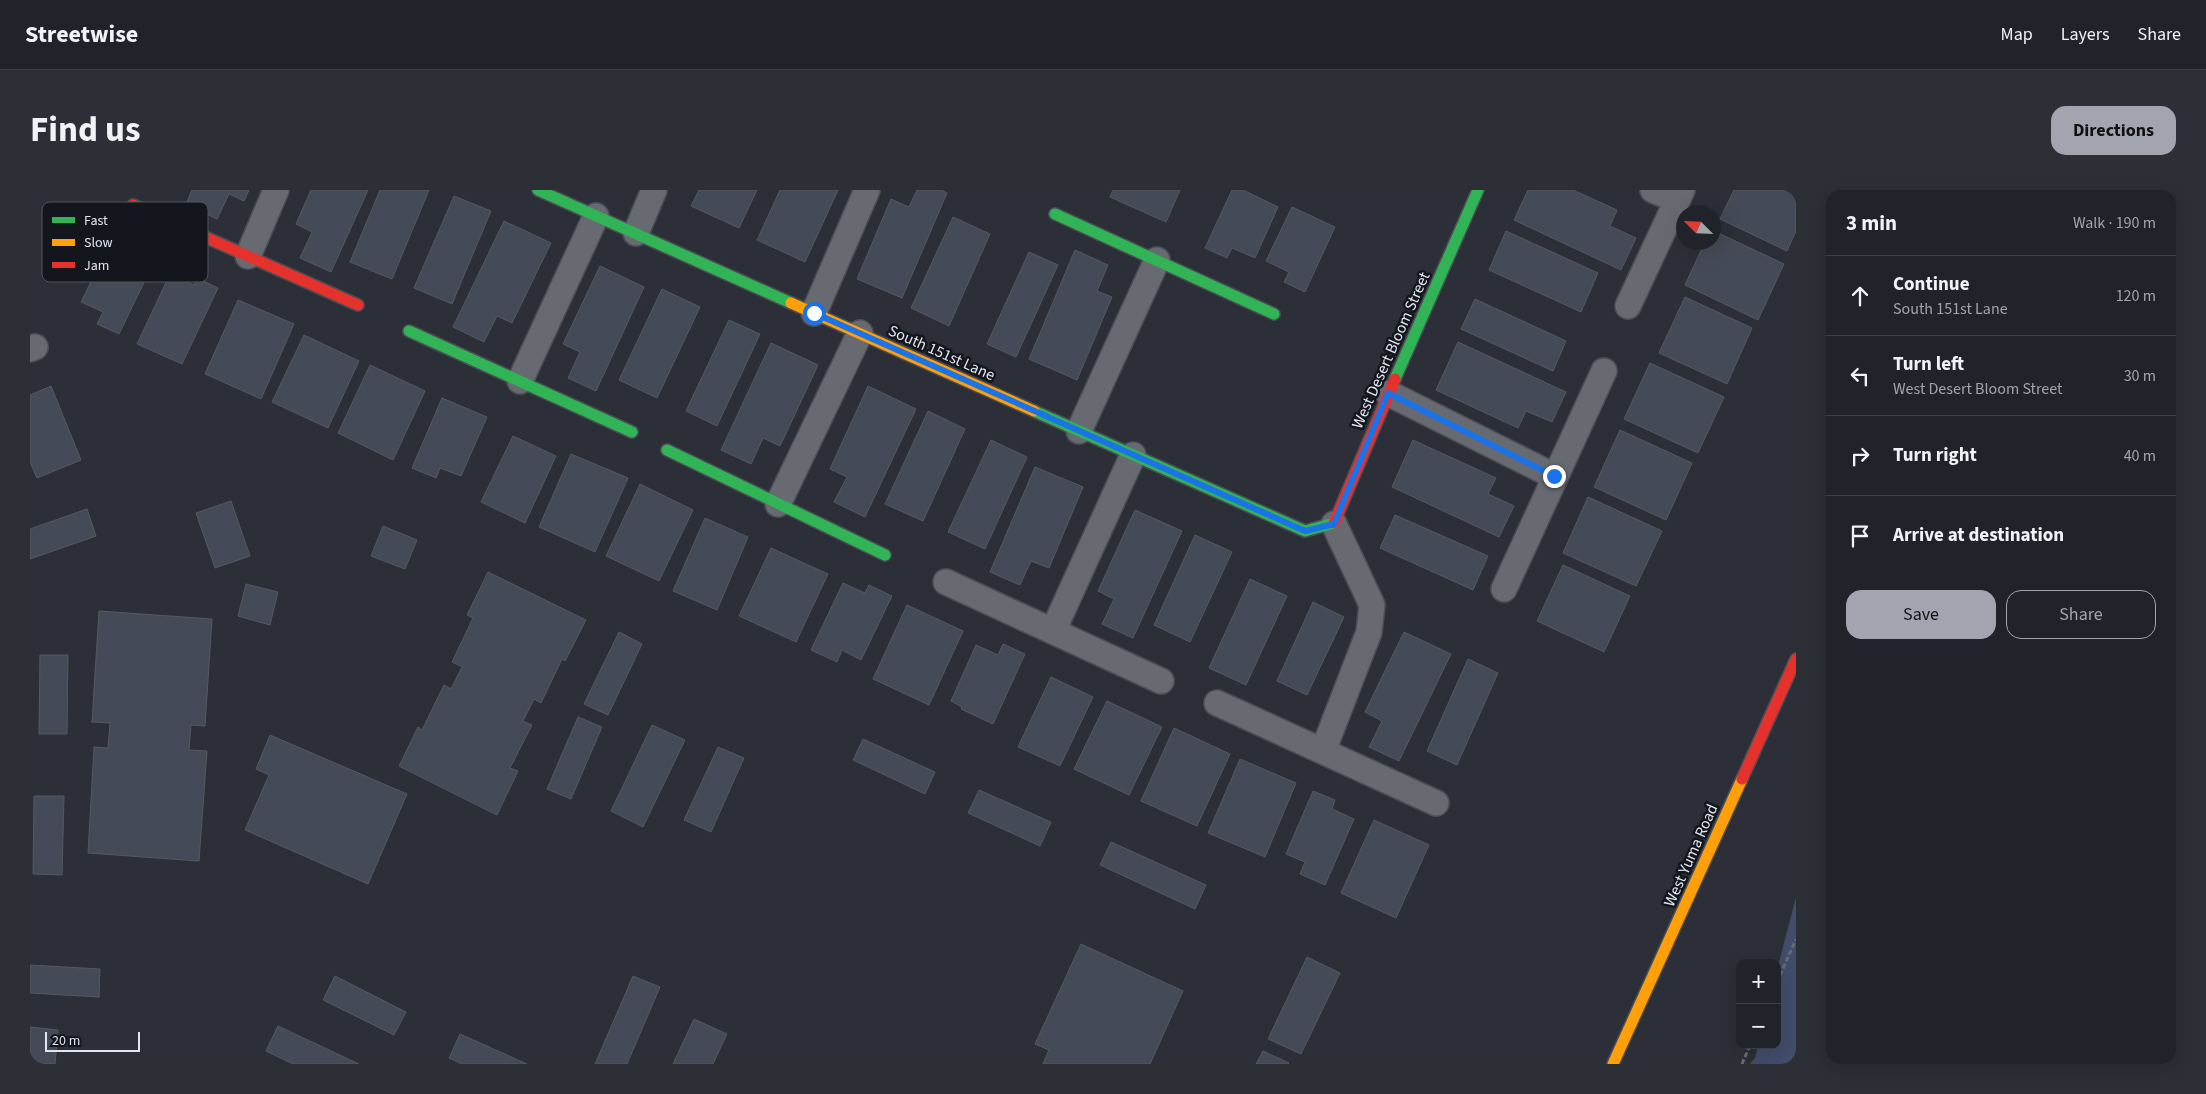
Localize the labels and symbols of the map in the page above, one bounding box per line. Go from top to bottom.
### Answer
legend [42,202,208,282]
north arrow [1676,205,1721,250]
text: Fast [84,211,108,231]
text: Slow [84,233,113,253]
text: Jam [84,256,109,276]
street label: West Desert Bloom Street [1346,268,1436,432]
route start [803,302,826,325]
street label: South 151st Lane [885,320,998,386]
route end [1543,465,1566,488]
street label: West Yuma Road [1658,801,1723,910]
scale bar [45,1029,140,1052]

